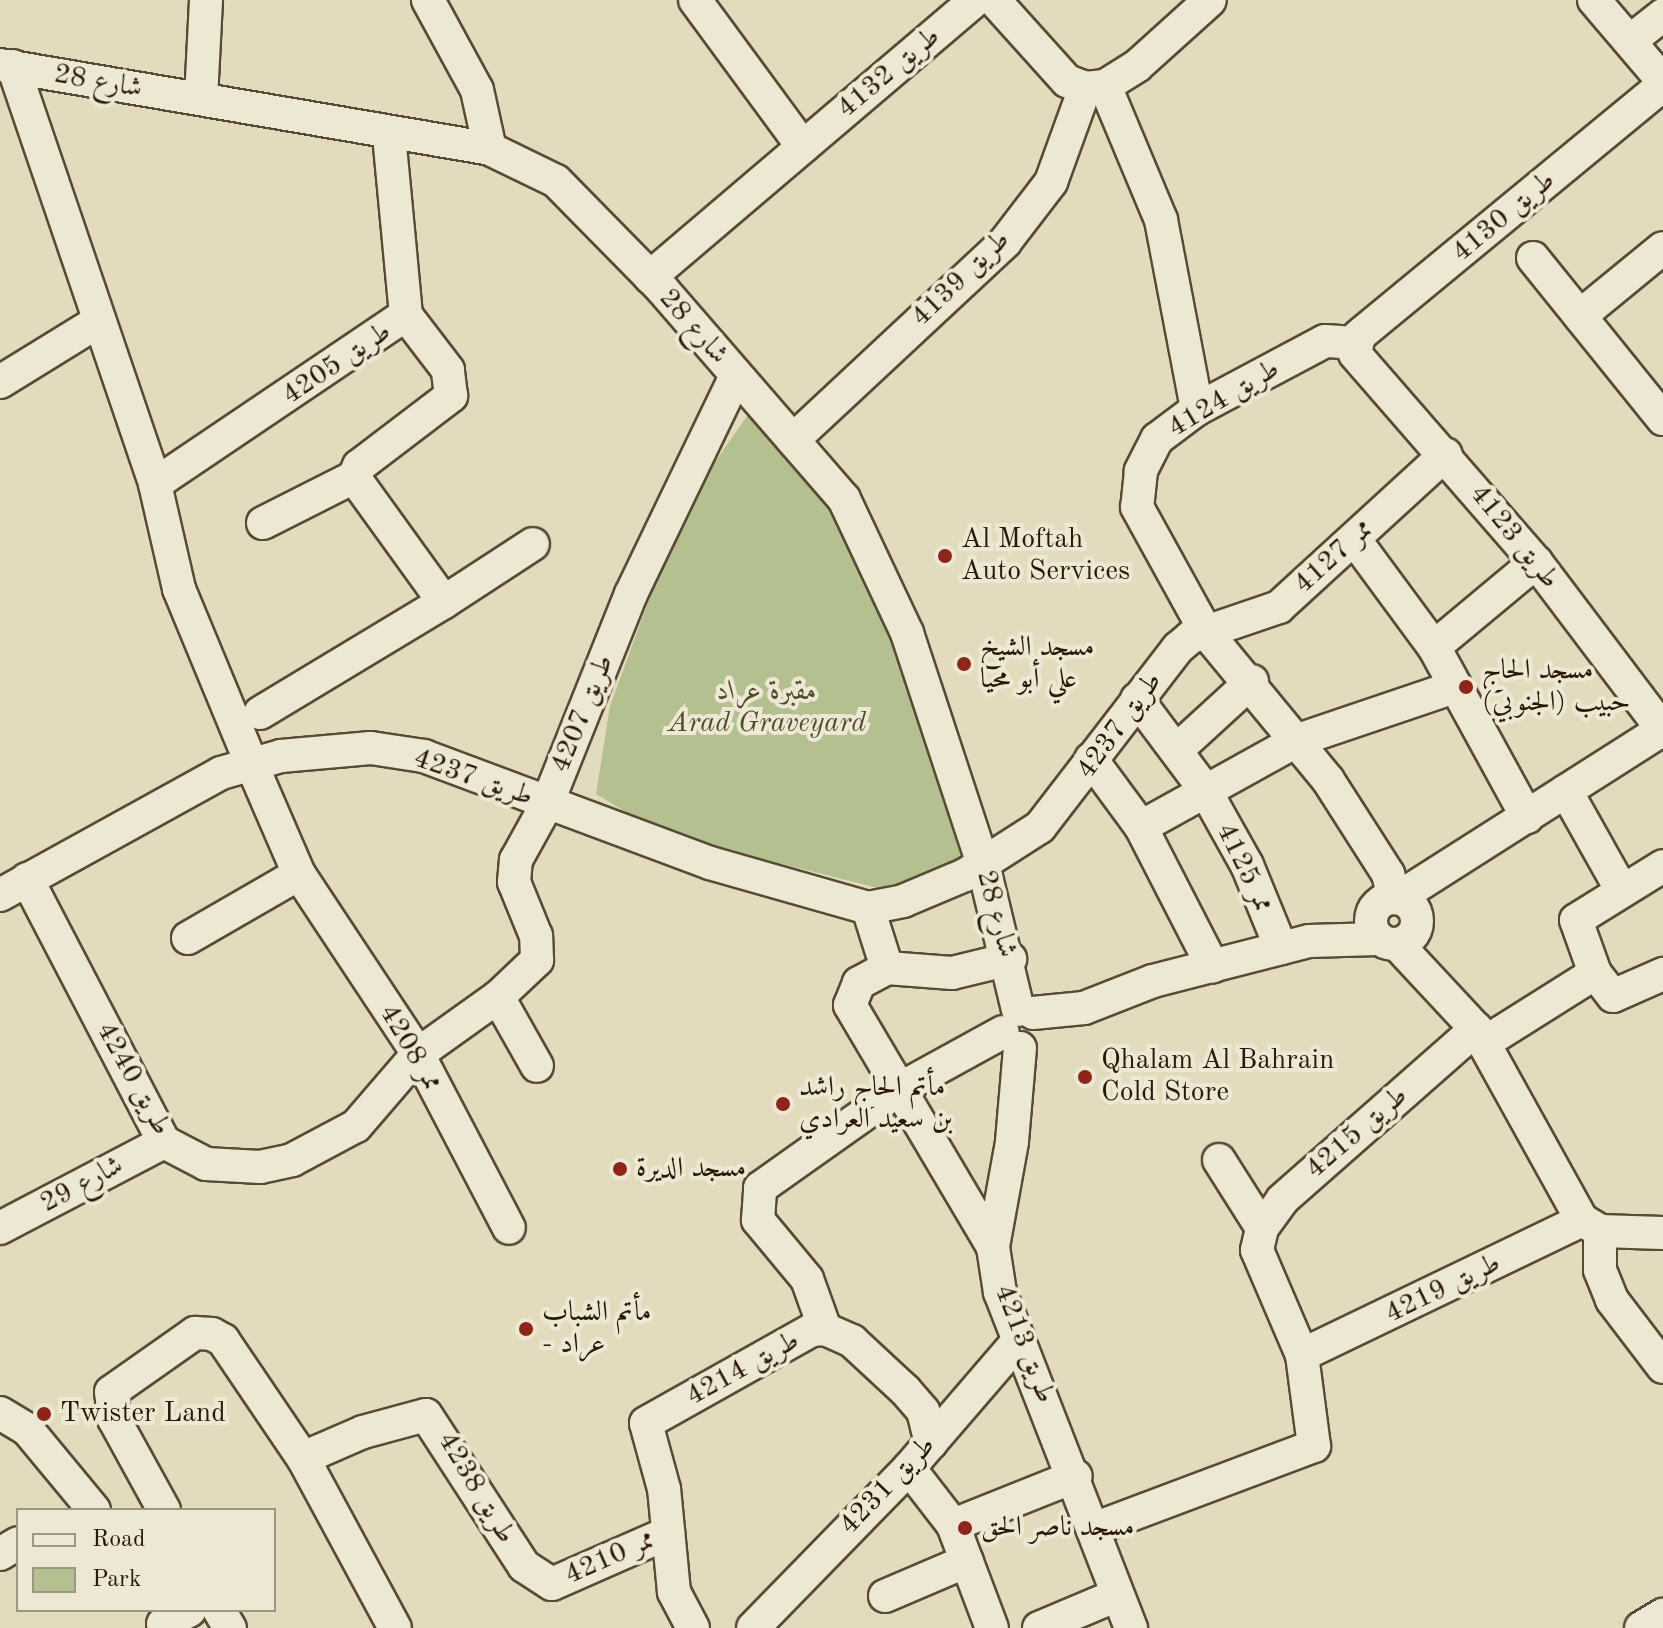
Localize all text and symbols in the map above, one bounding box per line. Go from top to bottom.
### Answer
street label: طريق 4132 [831,20,947,126]
street label: شارع 28 [51,58,145,106]
street label: طريق 4130 [1446,164,1562,270]
street label: طريق 4139 [905,224,1017,334]
street label: شارع 28 [651,282,735,372]
street label: طريق 4205 [276,315,398,413]
street label: طريق 4124 [1162,353,1286,445]
street label: طريق 4123 [1462,478,1566,596]
street label: ممر 4127 [1287,513,1381,601]
place label: Al Moftah Auto Services [961,523,1130,589]
marker: Al Moftah Auto Services [936,547,954,565]
place label: مسجد الشيخ علي أبو محيا [980,631,1094,697]
street label: طريق 4207 [544,650,622,778]
place label: مسجد الحاج حبيب (الجنوبي) [1482,654,1630,720]
marker: مسجد الشيخ علي أبو محيا [955,655,973,673]
street label: طريق 4237 [1070,666,1170,786]
park label: مقبرة عراد Arad Graveyard [668,675,866,741]
marker: مسجد الحاج حبيب (الجنوبي) [1457,678,1475,696]
street label: طريق 4237 [409,742,537,814]
street label: ممر 4125 [1208,818,1280,918]
street label: شارع 28 [968,867,1024,961]
street label: ممر 4208 [371,999,449,1097]
street label: طريق 4240 [88,1017,178,1141]
place label: Qhalam Al Bahrain Cold Store [1101,1044,1334,1110]
marker: Qhalam Al Bahrain Cold Store [1076,1068,1094,1086]
place label: مأتم الحاج راشد بن سعيد العرادي [799,1071,953,1137]
street label: طريق 4215 [1299,1080,1415,1186]
marker: مأتم الحاج راشد بن سعيد العرادي [774,1095,792,1113]
street label: شارع 29 [35,1149,129,1221]
place label: مسجد الديرة [636,1152,746,1186]
marker: مسجد الديرة [611,1160,629,1178]
street label: طريق 4219 [1380,1247,1506,1331]
street label: طريق 4213 [986,1280,1062,1408]
place label: مأتم الشباب - عراد [542,1296,652,1362]
marker: مأتم الشباب - عراد [517,1320,535,1338]
street label: طريق 4214 [681,1324,805,1414]
place label: Twister Land [60,1397,226,1431]
marker: Twister Land [35,1405,53,1423]
street label: طريق 4238 [430,1426,522,1550]
street label: طريق 4231 [833,1430,943,1542]
legend [16,1508,276,1612]
place label: مسجد ناصر الحق [981,1511,1134,1545]
marker: مسجد ناصر الحق [956,1519,974,1537]
street label: ممر 4210 [560,1523,660,1593]
text: Road [92,1528,145,1552]
text: Park [92,1568,141,1592]

